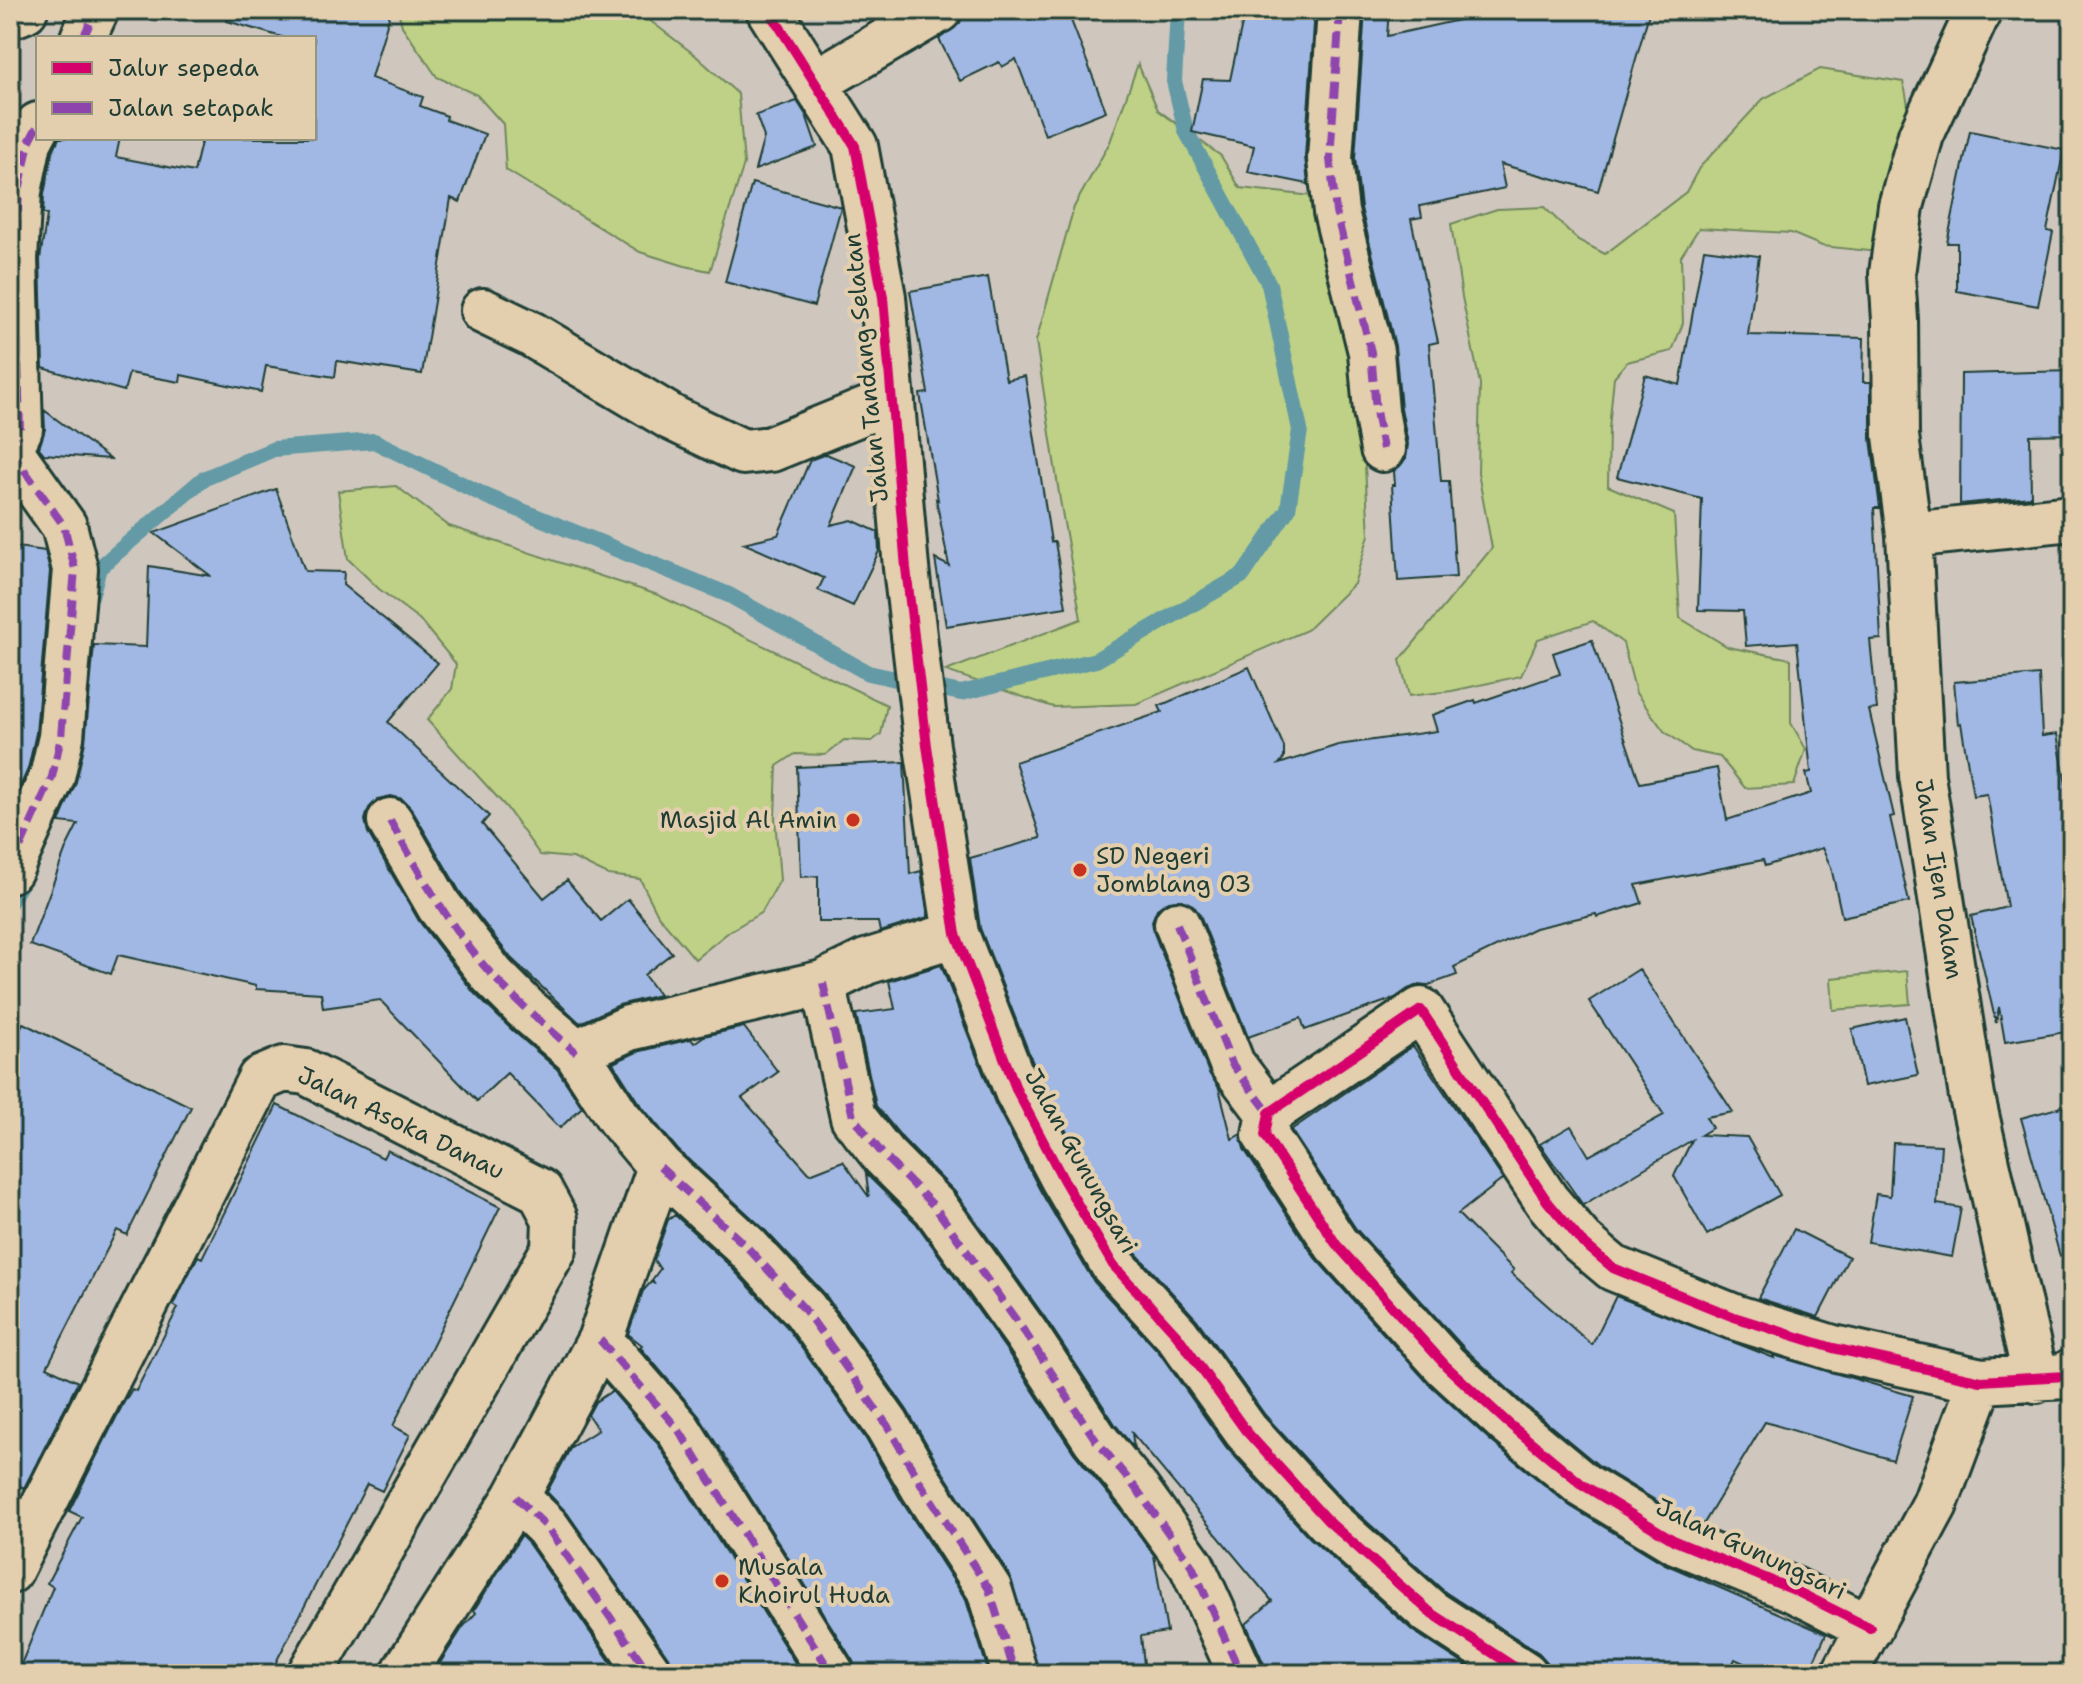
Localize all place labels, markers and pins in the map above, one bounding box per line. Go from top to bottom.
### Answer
place label: Masjid Al Amin [660,804,837,836]
marker: Masjid Al Amin [844,811,862,829]
place label: SD Negeri Jomblang 03 [1096,840,1251,900]
marker: SD Negeri Jomblang 03 [1071,861,1089,879]
place label: Musala Khoirul Huda [738,1551,890,1611]
marker: Musala Khoirul Huda [713,1572,731,1590]

